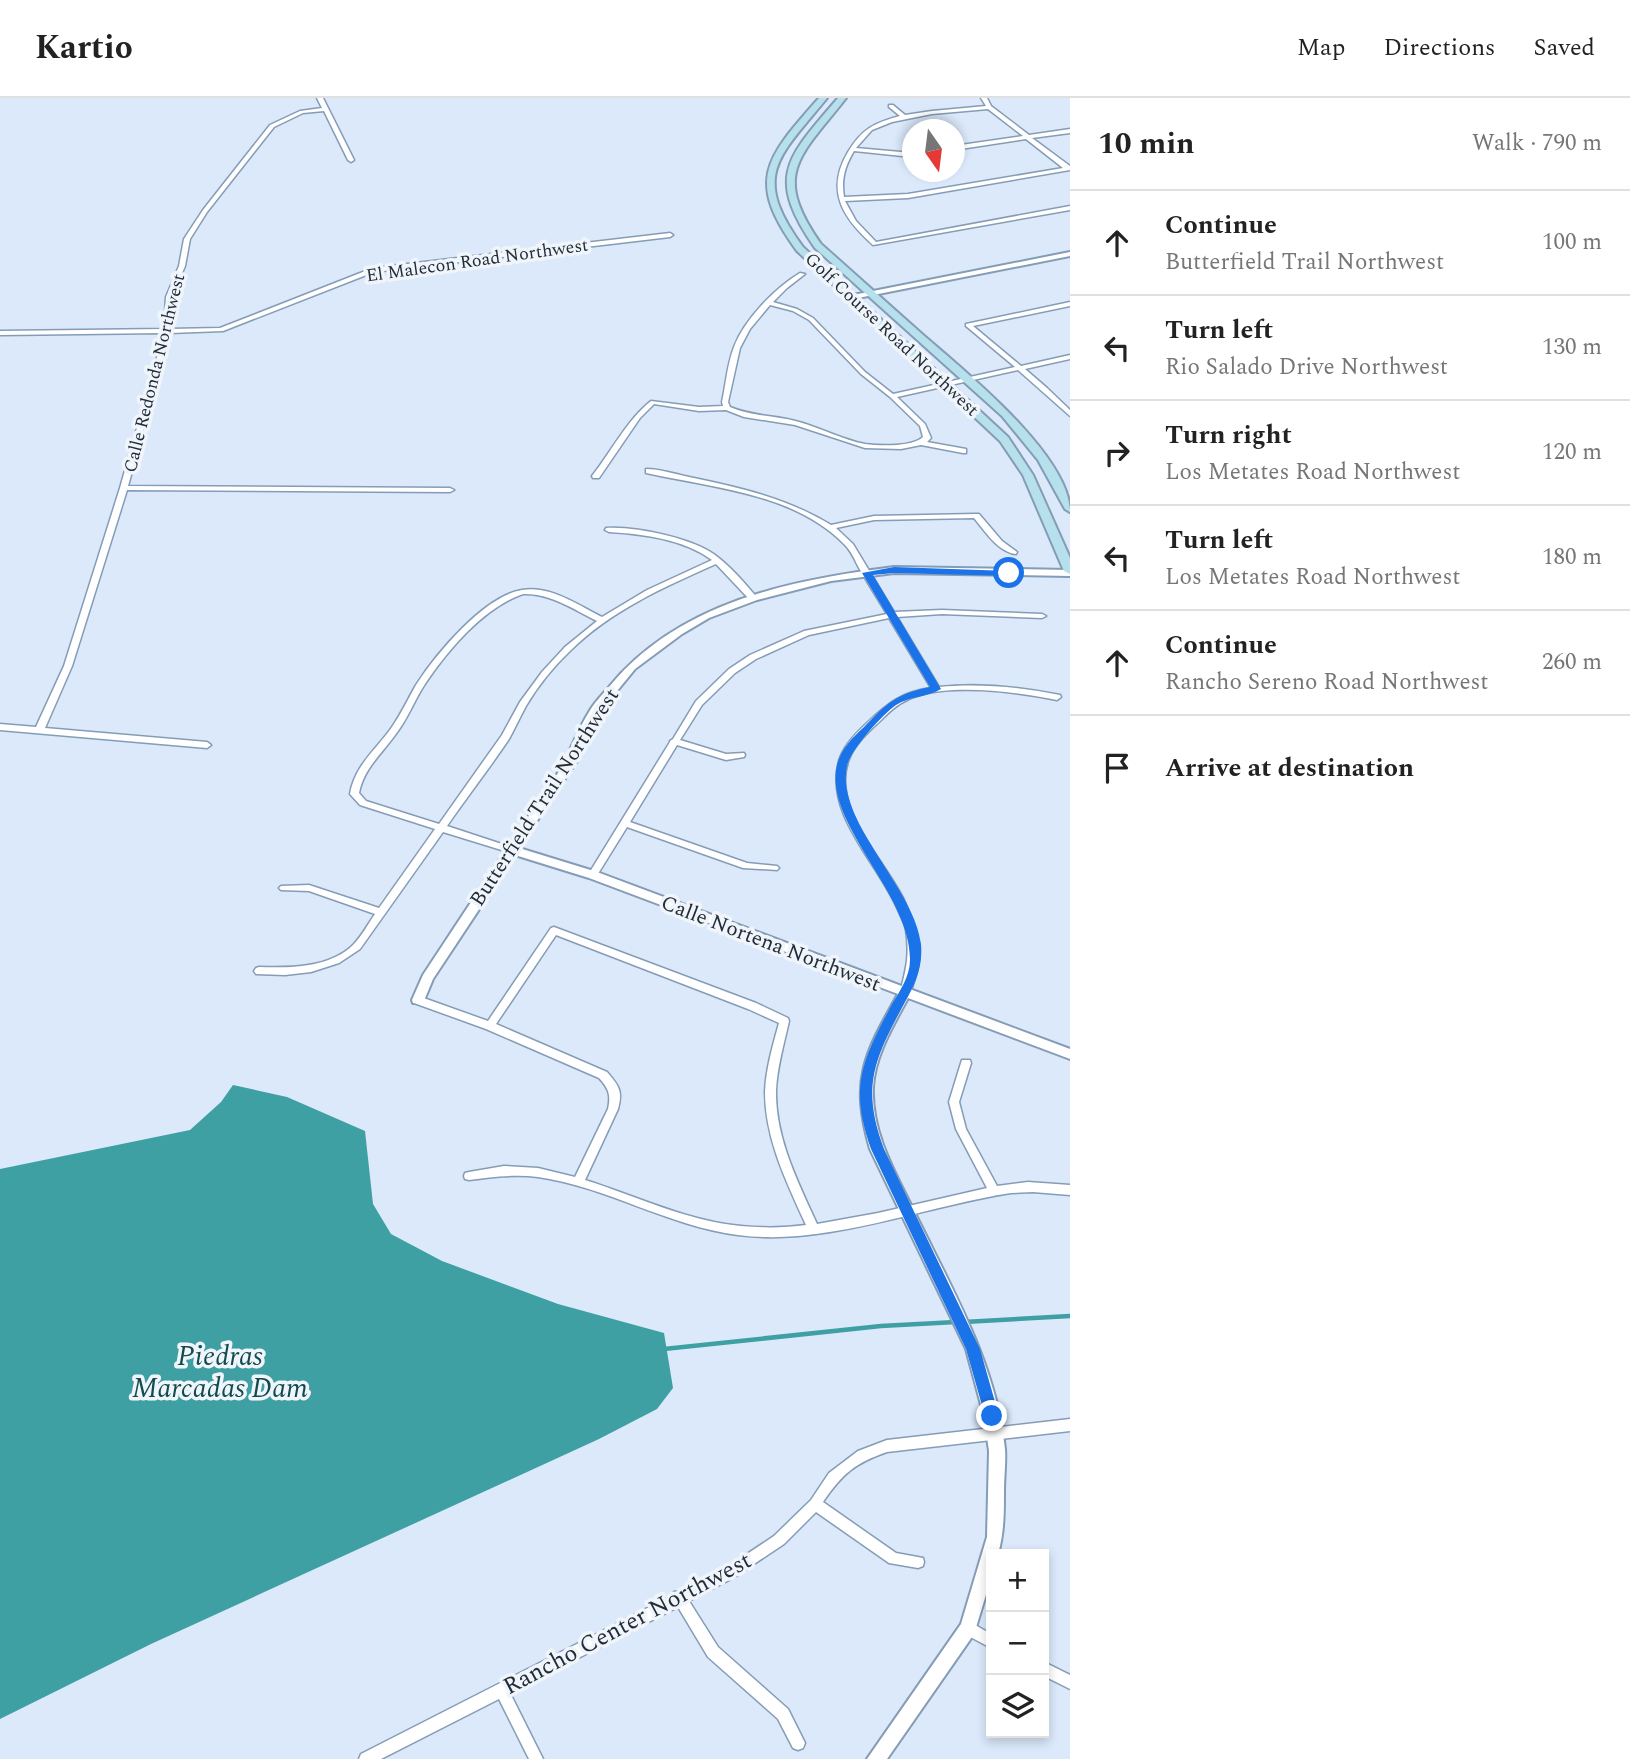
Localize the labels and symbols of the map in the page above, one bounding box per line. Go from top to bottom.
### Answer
north arrow [902,119,965,182]
street label: El Malecon Road Northwest [364,232,590,289]
street label: Golf Course Road Northwest [798,246,985,423]
street label: Calle Redonda Northwest [117,271,192,475]
route start [993,557,1024,588]
street label: Butterfield Trail Northwest [462,682,628,913]
street label: Calle Nortena Northwest [656,887,885,1001]
water label: Piedras Marcadas Dam [132,1335,308,1410]
route end [976,1400,1007,1431]
street label: Rancho Center Northwest [497,1543,758,1705]

